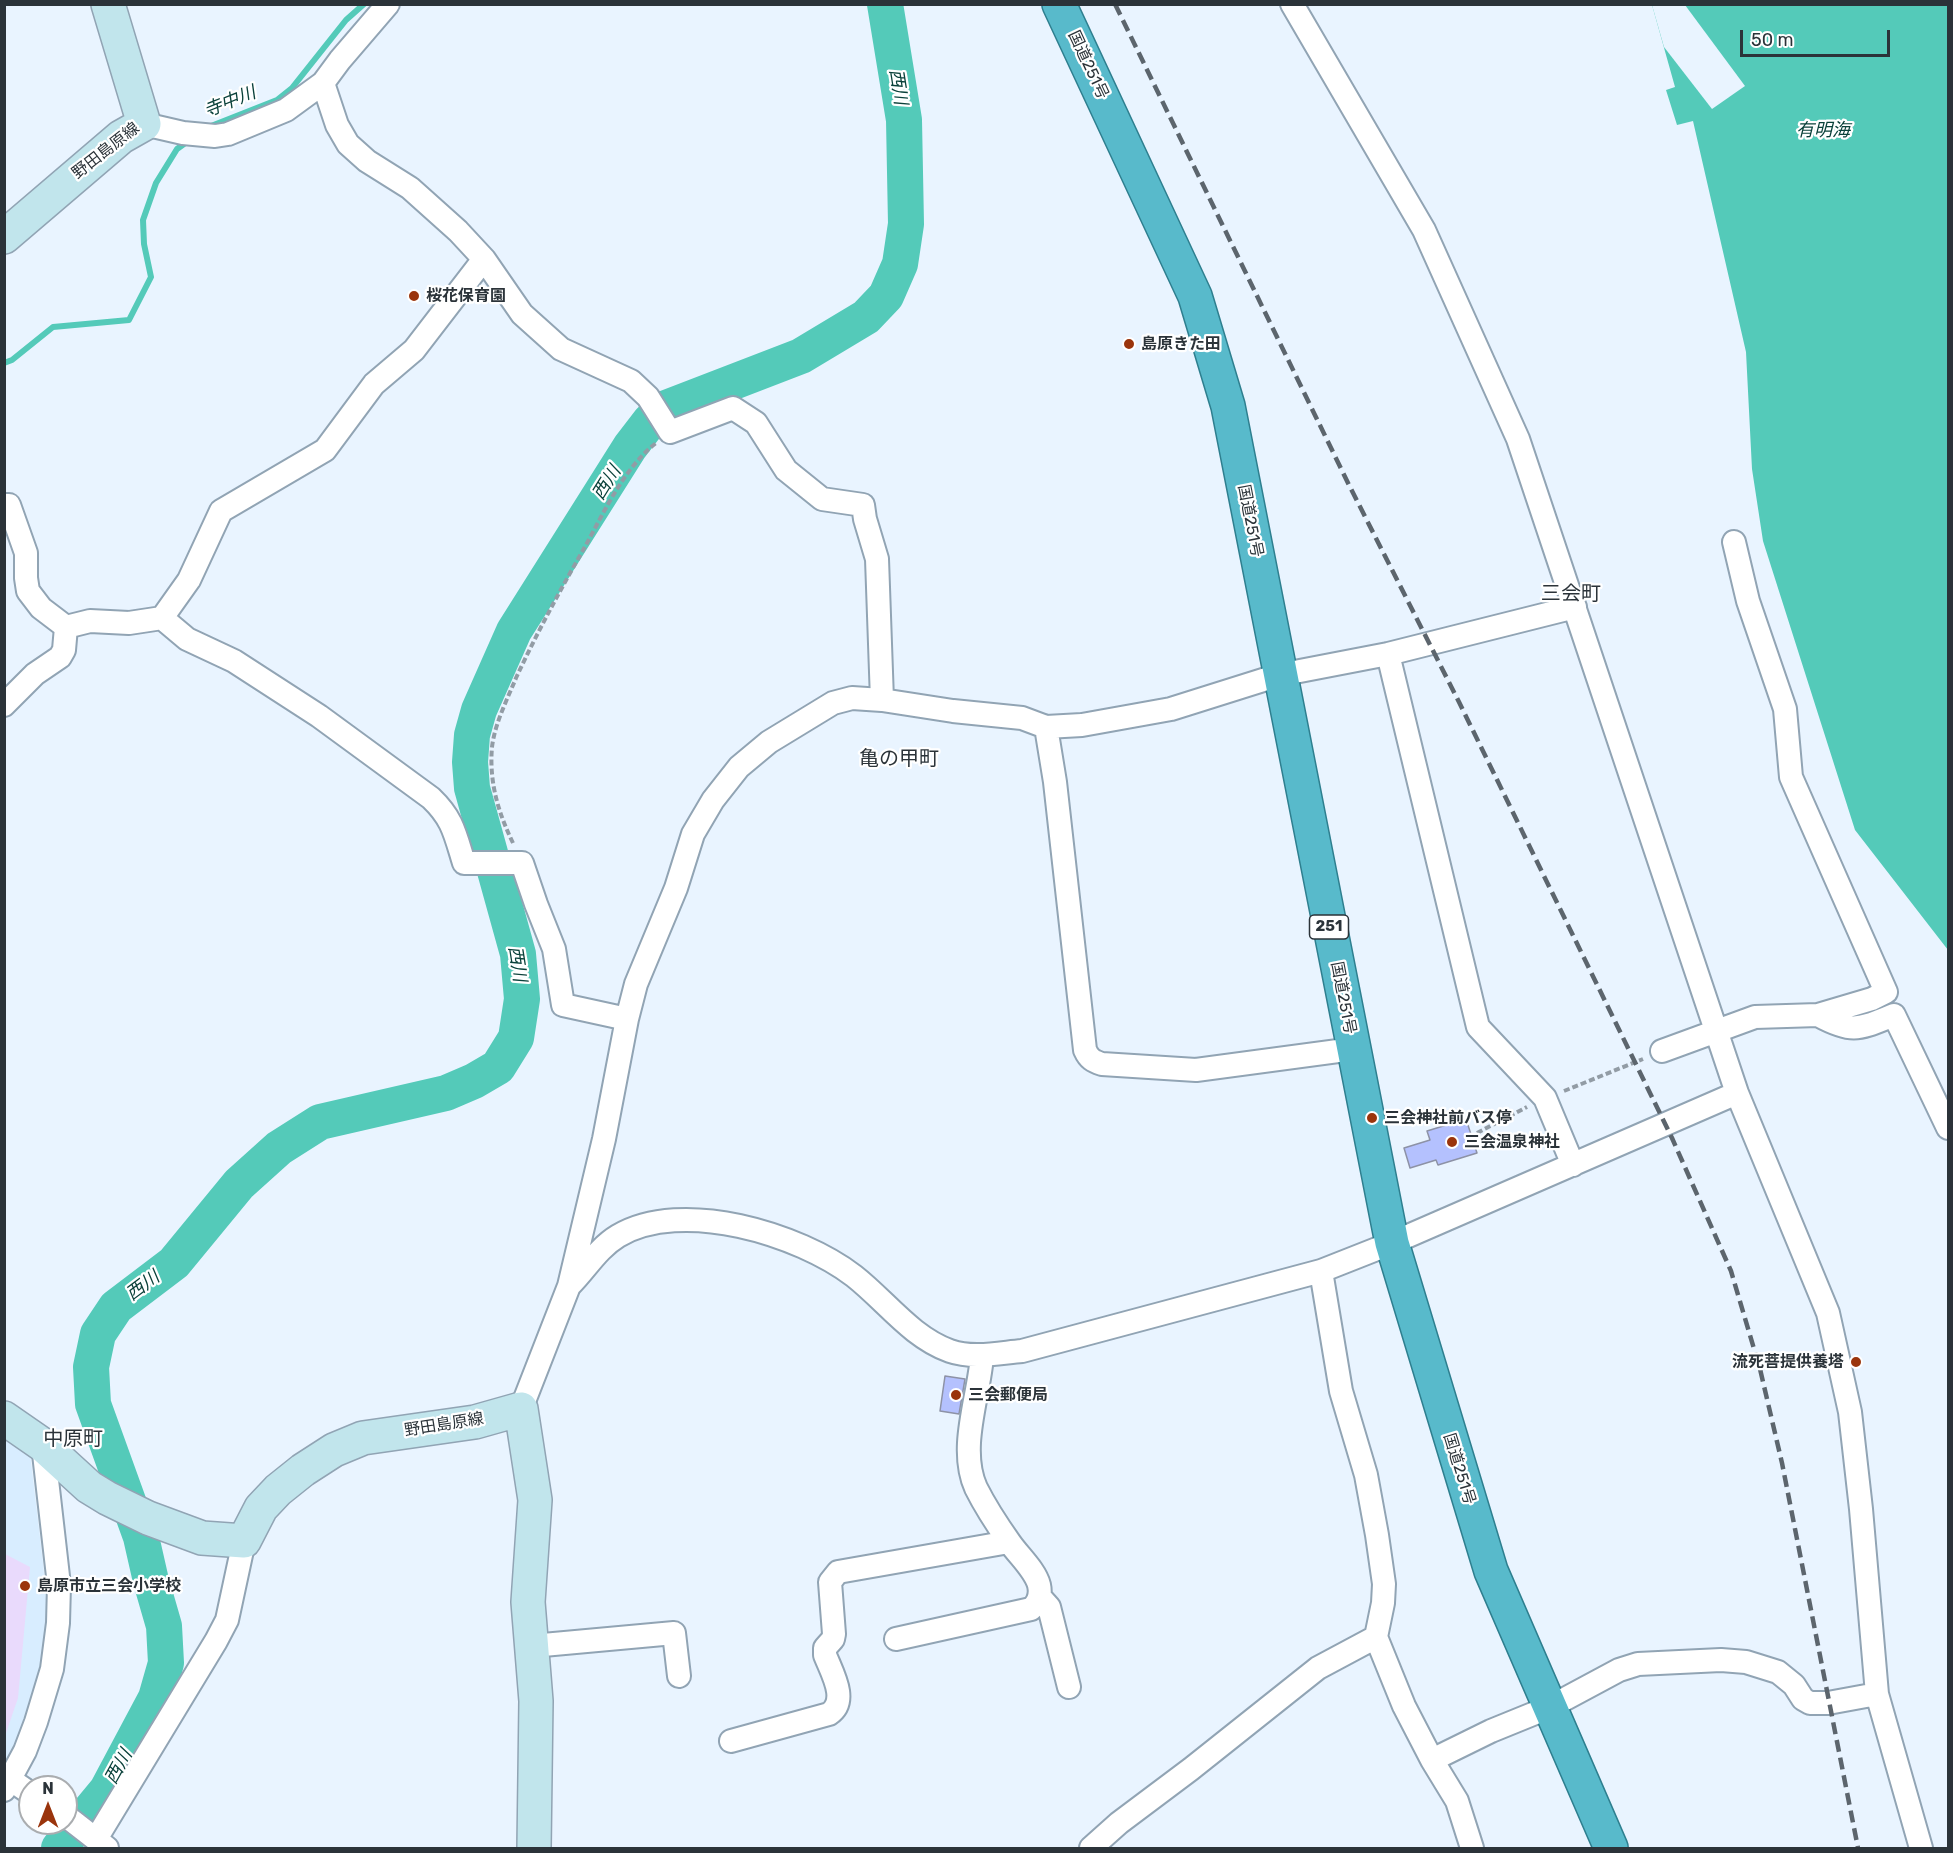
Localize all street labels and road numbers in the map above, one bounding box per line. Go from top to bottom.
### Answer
street label: 国道251号 [1064,28,1112,102]
street label: 野田島原線 [69,119,143,183]
street label: 国道251号 [1234,483,1266,559]
road number: 251 [1310,915,1348,939]
street label: 国道251号 [1327,960,1359,1036]
street label: 野田島原線 [403,1409,485,1441]
street label: 国道251号 [1439,1431,1479,1507]

